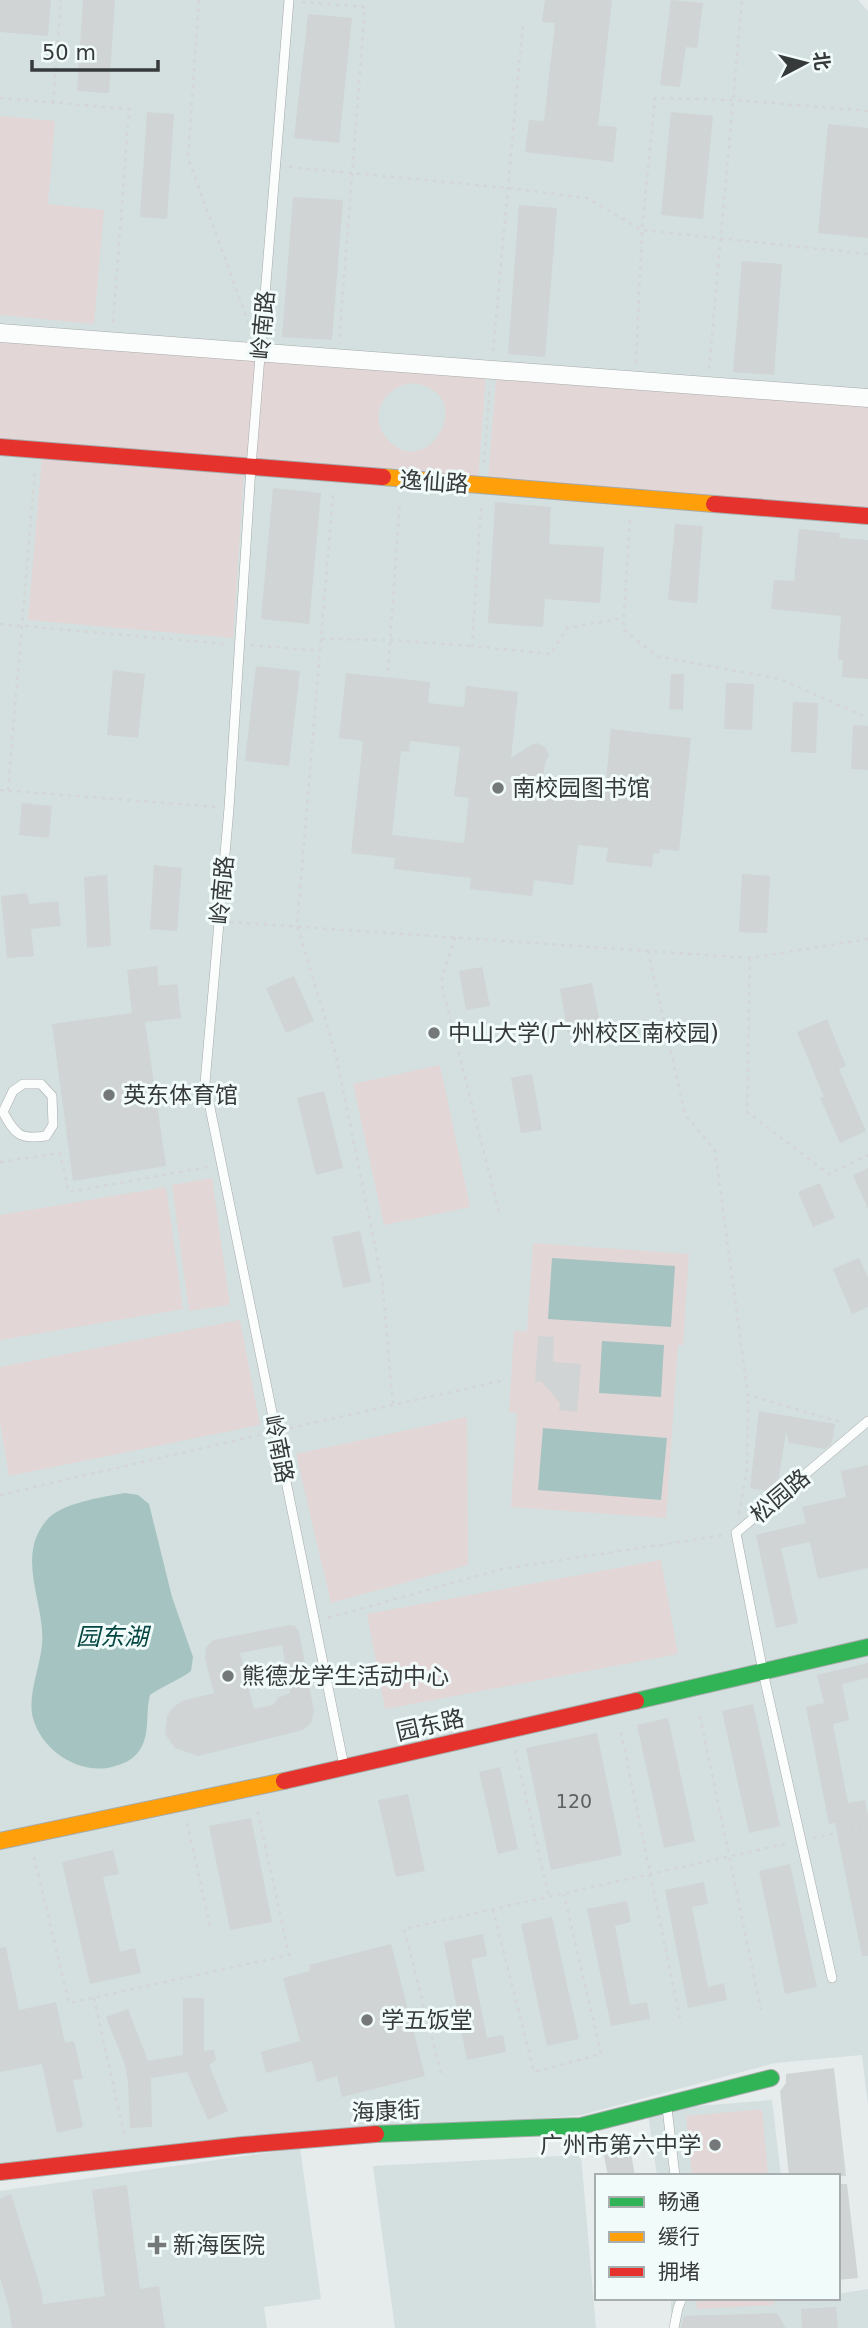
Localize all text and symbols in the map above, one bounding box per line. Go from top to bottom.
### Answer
scale bar [32,28,158,72]
north arrow [770,28,840,98]
text: 50 m [42,41,96,65]
text: 北 [810,50,834,72]
street label: 岭南路 [247,289,279,361]
street label: 逸仙路 [399,467,469,497]
place label: 南校园图书馆 [512,775,650,801]
marker: 南校园图书馆 [490,780,506,796]
street label: 岭南路 [206,854,238,926]
place label: 中山大学(广州校区南校园) [448,1020,719,1046]
marker: 中山大学(广州校区南校园) [426,1025,442,1041]
place label: 英东体育馆 [123,1082,238,1108]
marker: 英东体育馆 [101,1087,117,1103]
street label: 岭南路 [260,1413,298,1485]
street label: 松园路 [745,1464,815,1528]
water label: 园东湖 [76,1623,152,1651]
place label: 熊德龙学生活动中心 [242,1663,449,1689]
marker: 熊德龙学生活动中心 [220,1668,236,1684]
street label: 园东路 [393,1705,467,1745]
house number: 120 [556,1790,592,1812]
place label: 学五饭堂 [381,2007,473,2033]
marker: 学五饭堂 [359,2012,375,2028]
street label: 海康街 [351,2096,421,2126]
place label: 广州市第六中学 [540,2132,701,2158]
marker: 广州市第六中学 [707,2137,723,2153]
legend [595,2174,840,2300]
text: 畅通 [658,2190,700,2214]
text: 缓行 [658,2225,700,2249]
place label: 新海医院 [173,2232,265,2258]
marker: 新海医院 [147,2235,167,2255]
text: 拥堵 [658,2260,700,2284]

